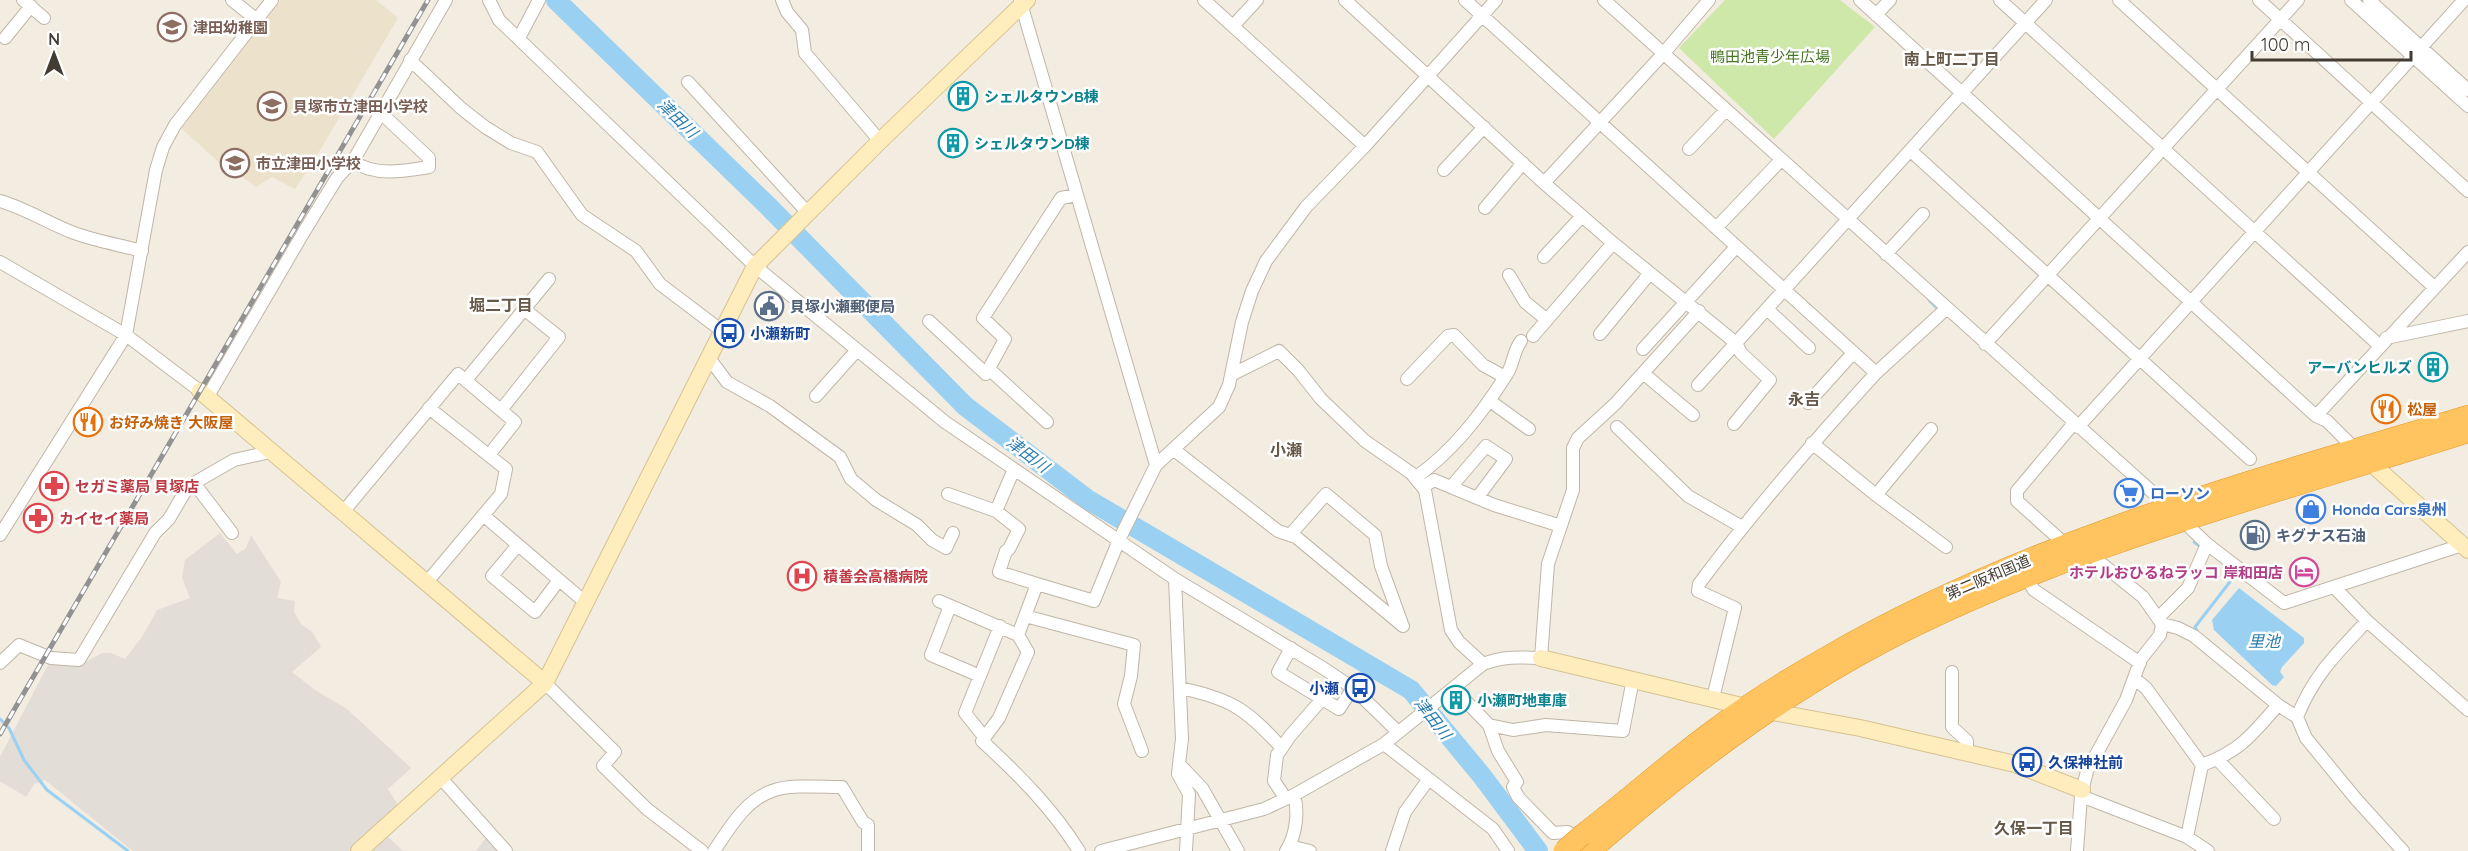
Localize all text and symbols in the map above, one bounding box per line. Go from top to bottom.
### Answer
school or university icon: 津田幼稚園 [156,11,188,43]
place label: 津田幼稚園 [193,18,268,37]
north arrow [24,24,84,84]
scale bar [2252,24,2411,62]
text: N [48,29,60,49]
text: 100 m [2261,33,2310,56]
park label: 鴨田池青少年広場 [1710,47,1830,66]
district label: 南上町二丁目 [1904,49,2000,69]
building icon: シェルタウンB棟 [947,80,979,112]
place label: シェルタウンB棟 [984,87,1099,106]
school or university icon: 貝塚市立津田小学校 [256,90,288,122]
water label: 津田川 [654,94,704,143]
place label: 貝塚市立津田小学校 [293,97,428,116]
building icon: シェルタウンD棟 [937,127,969,159]
place label: シェルタウンD棟 [974,134,1090,153]
school or university icon: 市立津田小学校 [219,147,251,179]
place label: 市立津田小学校 [256,154,361,173]
public building icon: 貝塚小瀬郵便局 [753,290,785,322]
district label: 堀二丁目 [469,295,533,315]
place label: 貝塚小瀬郵便局 [790,297,895,316]
bus stop icon: 小瀬新町 [713,317,745,349]
place label: 小瀬新町 [750,324,810,343]
building icon: アーバンヒルズ [2417,351,2449,383]
place label: アーバンヒルズ [2307,358,2412,377]
district label: 永吉 [1788,389,1820,409]
restaurant icon: 松屋 [2370,393,2402,425]
place label: 松屋 [2407,400,2437,419]
restaurant icon: お好み焼き 大阪屋 [72,406,104,438]
place label: お好み焼き 大阪屋 [109,413,233,432]
water label: 津田川 [1003,432,1055,478]
district label: 小瀬 [1270,440,1302,460]
pharmacy icon: セガミ薬局 貝塚店 [38,470,70,502]
place label: セガミ薬局 貝塚店 [75,477,199,496]
supermarket icon: ローソン [2113,477,2145,509]
place label: ローソン [2150,484,2210,503]
shop icon: Honda Cars泉州 [2295,493,2327,525]
place label: Honda Cars泉州 [2332,500,2447,519]
pharmacy icon: カイセイ薬局 [22,502,54,534]
place label: カイセイ薬局 [59,509,149,528]
fuel station icon: キグナス石油 [2239,519,2271,551]
place label: キグナス石油 [2276,526,2366,545]
street label: 第二阪和国道 [1943,551,2033,603]
hotel icon: ホテルおひるねラッコ 岸和田店 [2288,556,2320,588]
hospital icon: 積善会高橋病院 [786,560,818,592]
place label: ホテルおひるねラッコ 岸和田店 [2069,563,2283,582]
place label: 積善会高橋病院 [823,567,928,586]
water label: 里池 [2248,631,2282,651]
bus stop icon: 小瀬 [1344,672,1376,704]
place label: 小瀬 [1309,679,1339,698]
building icon: 小瀬町地車庫 [1440,684,1472,716]
place label: 小瀬町地車庫 [1477,691,1567,710]
water label: 津田川 [1410,693,1457,745]
bus stop icon: 久保神社前 [2011,746,2043,778]
place label: 久保神社前 [2048,753,2123,772]
district label: 久保一丁目 [1994,818,2074,838]

